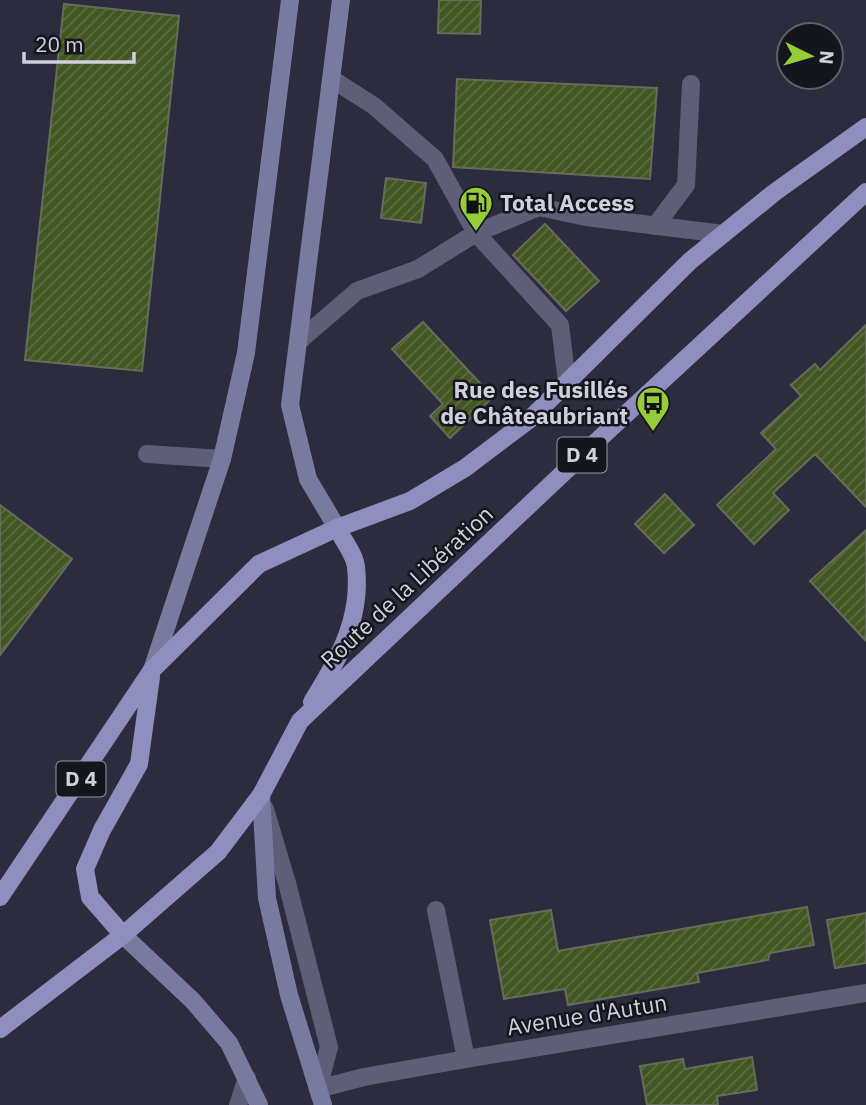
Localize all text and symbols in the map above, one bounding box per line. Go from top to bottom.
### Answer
scale bar [24,21,135,65]
north arrow [775,21,845,91]
text: 20 m [35,30,84,58]
text: N [814,50,839,65]
fuel station icon: Total Access [457,184,495,233]
place label: Total Access [500,187,634,217]
place label: Rue des Fusillés de Châteaubriant [440,374,628,430]
bus stop icon: Rue des Fusillés de Châteaubriant [634,384,672,433]
road number: D 4 [558,438,606,472]
street label: Route de la Libération [314,498,499,674]
road number: D 4 [56,762,106,796]
street label: Avenue d'Autun [504,987,669,1041]

